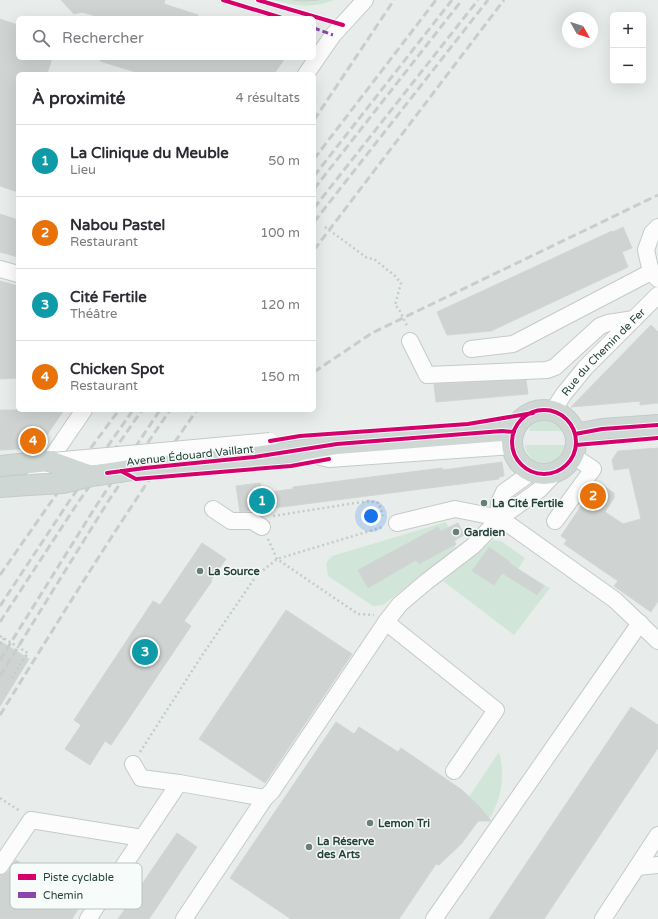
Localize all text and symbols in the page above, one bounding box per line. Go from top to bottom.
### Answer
north arrow [562,12,598,48]
map controls [610,12,646,84]
button: + [610,12,646,48]
search box [16,16,316,60]
icon: search [30,27,52,49]
text: Rechercher [62,29,144,47]
button: − [610,48,646,84]
text: À proximité [32,88,125,109]
text: 4 résultats [236,90,300,106]
text: La Clinique du Meuble [70,144,229,162]
text: 1 [41,153,49,169]
text: 50 m [268,153,300,169]
text: Lieu [70,162,96,178]
text: Nabou Pastel [70,216,165,234]
text: 2 [41,225,49,241]
text: 100 m [260,225,300,241]
text: Restaurant [70,234,138,250]
text: Cité Fertile [70,288,147,306]
text: 3 [41,297,49,313]
text: 120 m [260,297,300,313]
street label: Rue du Chemin de Fer [559,305,649,399]
text: Théâtre [70,306,117,322]
text: Chicken Spot [70,360,164,378]
text: 4 [41,369,49,385]
text: 150 m [260,369,300,385]
text: Restaurant [70,378,138,394]
pin: 4 [20,426,46,456]
street label: Avenue Édouard Vaillant [126,441,254,469]
pin: 2 [580,481,606,511]
pin: 1 [249,486,275,516]
place label: La Cité Fertile [492,497,564,510]
marker: La Cité Fertile [479,498,489,508]
your location [361,506,381,526]
place label: Gardien [464,526,505,539]
marker: Gardien [451,527,461,537]
place label: La Source [208,565,260,578]
marker: La Source [195,566,205,576]
pin: 3 [132,637,158,667]
place label: Lemon Tri [378,817,430,830]
marker: Lemon Tri [365,818,375,828]
place label: La Réserve des Arts [317,835,375,861]
marker: La Réserve des Arts [304,842,314,852]
legend [10,863,142,909]
text: Piste cyclable [43,871,114,884]
text: Chemin [43,889,83,902]

